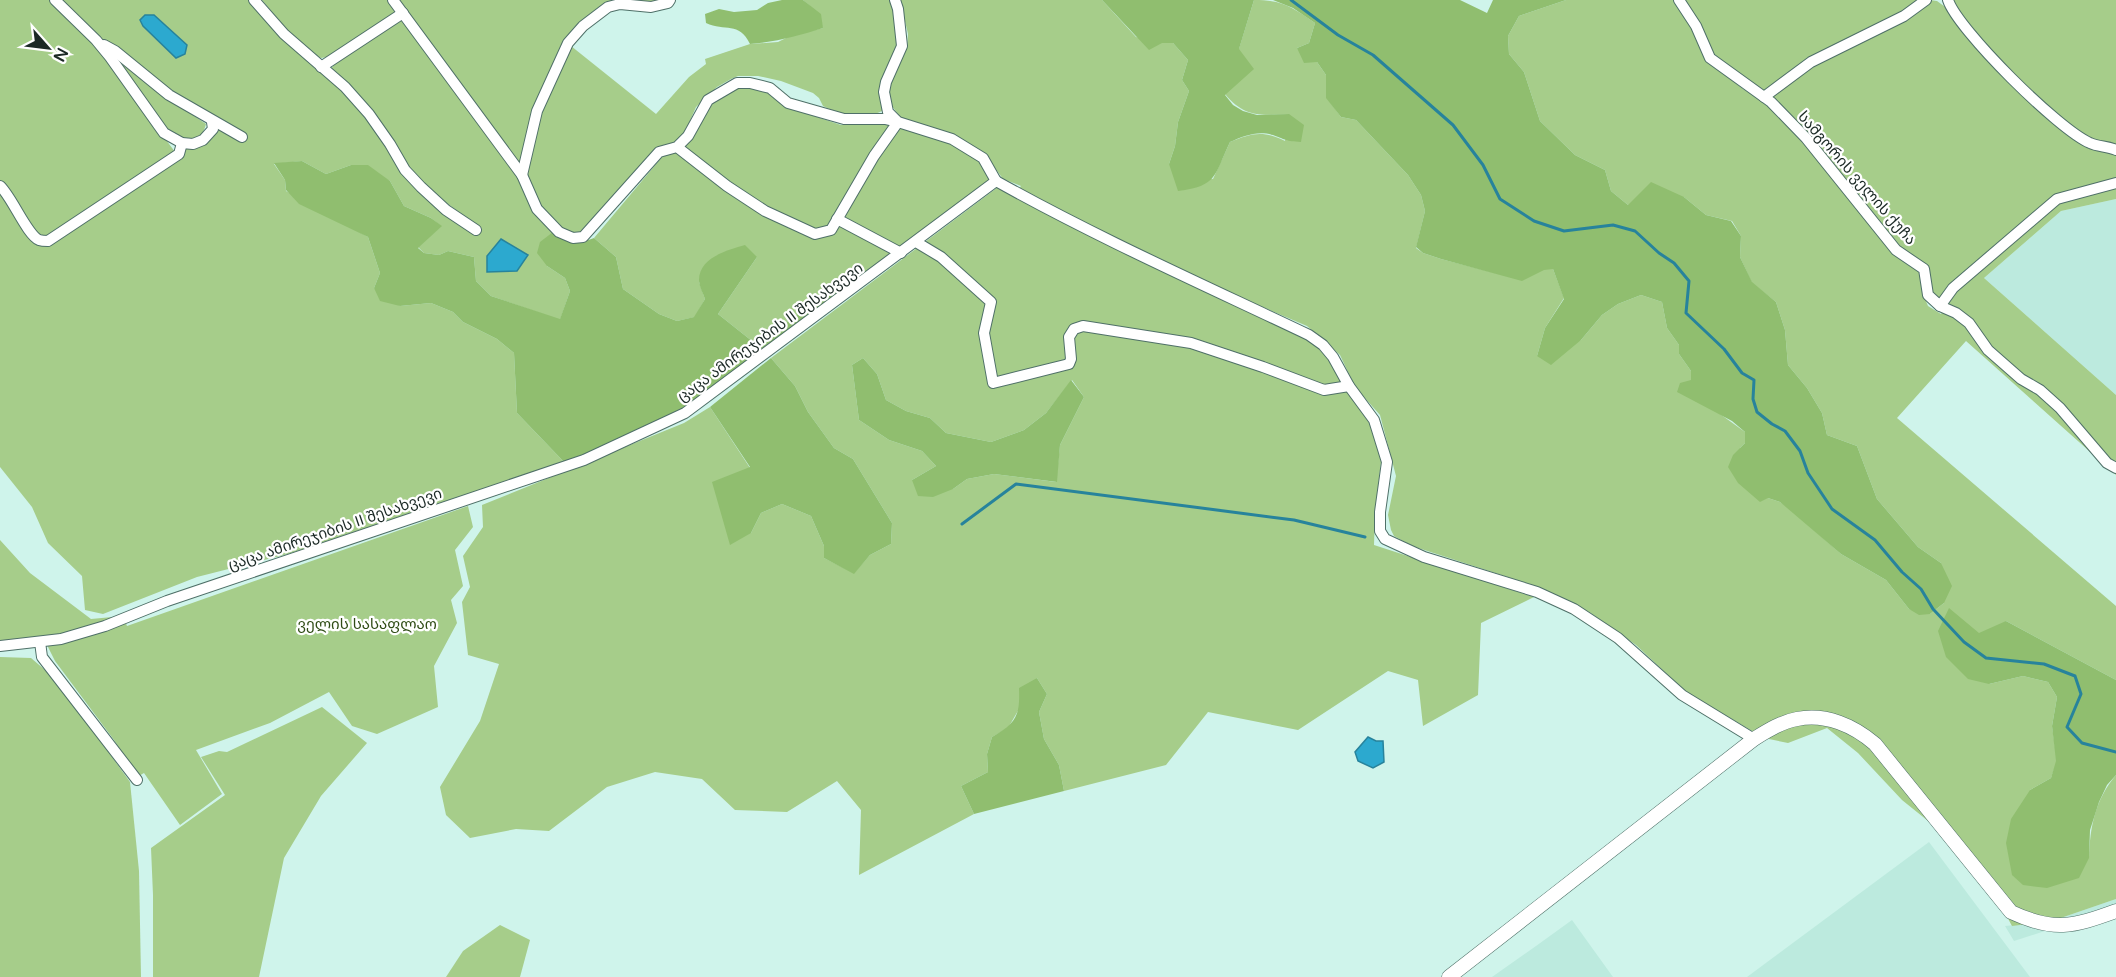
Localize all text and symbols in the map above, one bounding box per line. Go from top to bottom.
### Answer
north arrow [18,18,78,78]
text: N [49,44,72,65]
street label: სამგორის ველის ქუჩა [1794,108,1920,248]
street label: ცაცა ამირეჯიბის II შესახვევი [674,259,866,405]
street label: ცაცა ამირეჯიბის II შესახვევი [226,484,444,574]
park label: ველის სასაფლაო [297,615,437,633]

